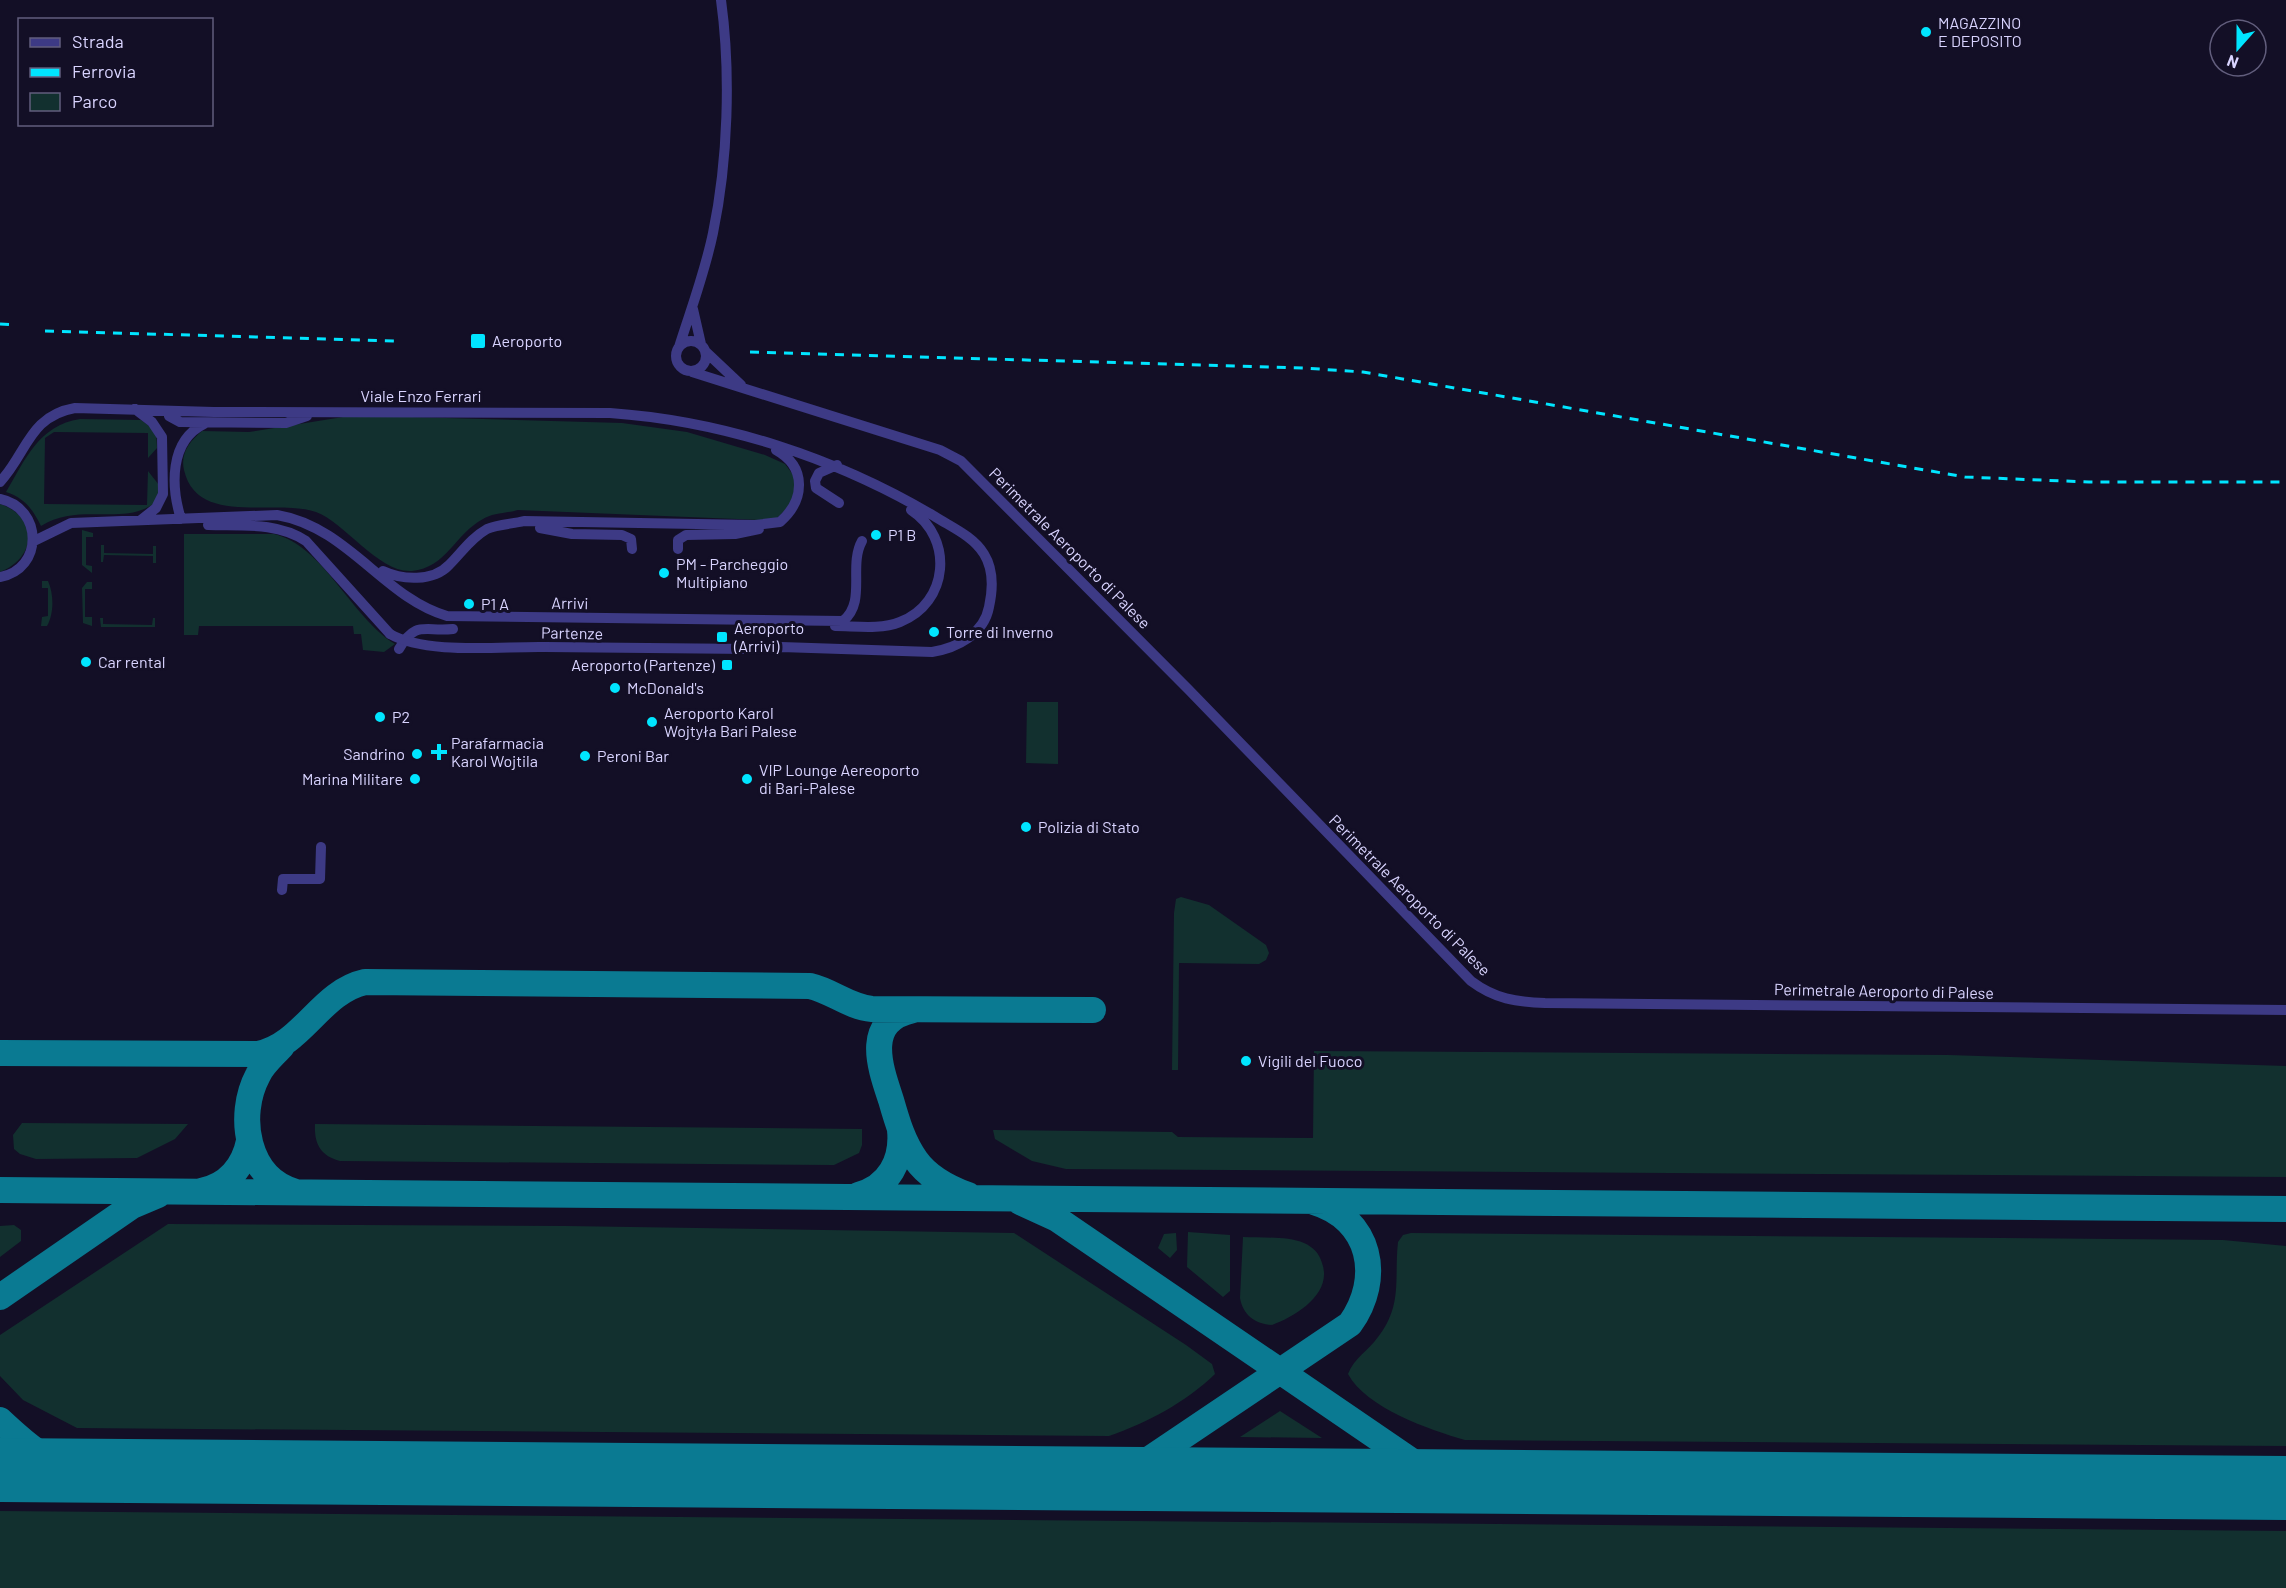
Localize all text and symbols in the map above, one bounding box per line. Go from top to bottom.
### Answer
place label: MAGAZZINO E DEPOSITO [1938,13,2022,50]
legend [18,18,213,126]
north arrow [2208,18,2268,78]
marker: MAGAZZINO E DEPOSITO [1919,25,1933,39]
text: Strada [72,30,124,52]
text: N [2224,52,2241,73]
text: Ferrovia [72,60,136,82]
text: Parco [72,90,117,112]
place label: Aeroporto [492,331,562,350]
marker: Aeroporto [469,332,487,350]
street label: Viale Enzo Ferrari [360,386,482,405]
street label: Perimetrale Aeroporto di Palese [986,463,1155,632]
place label: P1 B [888,525,916,544]
marker: P1 B [869,528,883,542]
place label: PM - Parcheggio Multipiano [676,554,788,591]
marker: PM - Parcheggio Multipiano [657,566,671,580]
street label: Arrivi [551,593,589,612]
place label: P1 A [481,594,509,613]
marker: P1 A [462,597,476,611]
place label: Aeroporto (Arrivi) [733,618,804,655]
street label: Partenze [541,622,603,643]
place label: Torre di Inverno [946,622,1054,641]
marker: Torre di Inverno [927,625,941,639]
marker: Aeroporto (Arrivi) [715,630,729,644]
place label: Car rental [98,652,165,671]
marker: Car rental [79,655,93,669]
place label: Aeroporto (Partenze) [571,655,716,674]
marker: Aeroporto (Partenze) [720,658,734,672]
place label: McDonald's [627,678,704,697]
marker: McDonald's [608,681,622,695]
place label: Aeroporto Karol Wojtyła Bari Palese [664,703,797,740]
place label: P2 [392,707,410,726]
marker: P2 [373,710,387,724]
marker: Aeroporto Karol Wojtyła Bari Palese [645,715,659,729]
place label: Parafarmacia Karol Wojtila [451,733,544,770]
place label: Sandrino [343,744,405,763]
marker: Parafarmacia Karol Wojtila [432,745,446,759]
place label: Peroni Bar [597,746,669,765]
marker: Sandrino [410,747,424,761]
marker: Peroni Bar [578,749,592,763]
place label: VIP Lounge Aereoporto di Bari-Palese [759,760,919,797]
place label: Marina Militare [302,769,403,788]
marker: Marina Militare [408,772,422,786]
marker: VIP Lounge Aereoporto di Bari-Palese [740,772,754,786]
street label: Perimetrale Aeroporto di Palese [1326,810,1495,979]
place label: Polizia di Stato [1038,817,1140,836]
marker: Polizia di Stato [1019,820,1033,834]
street label: Perimetrale Aeroporto di Palese [1774,979,1994,1002]
place label: Vigili del Fuoco [1258,1051,1362,1070]
marker: Vigili del Fuoco [1239,1054,1253,1068]

